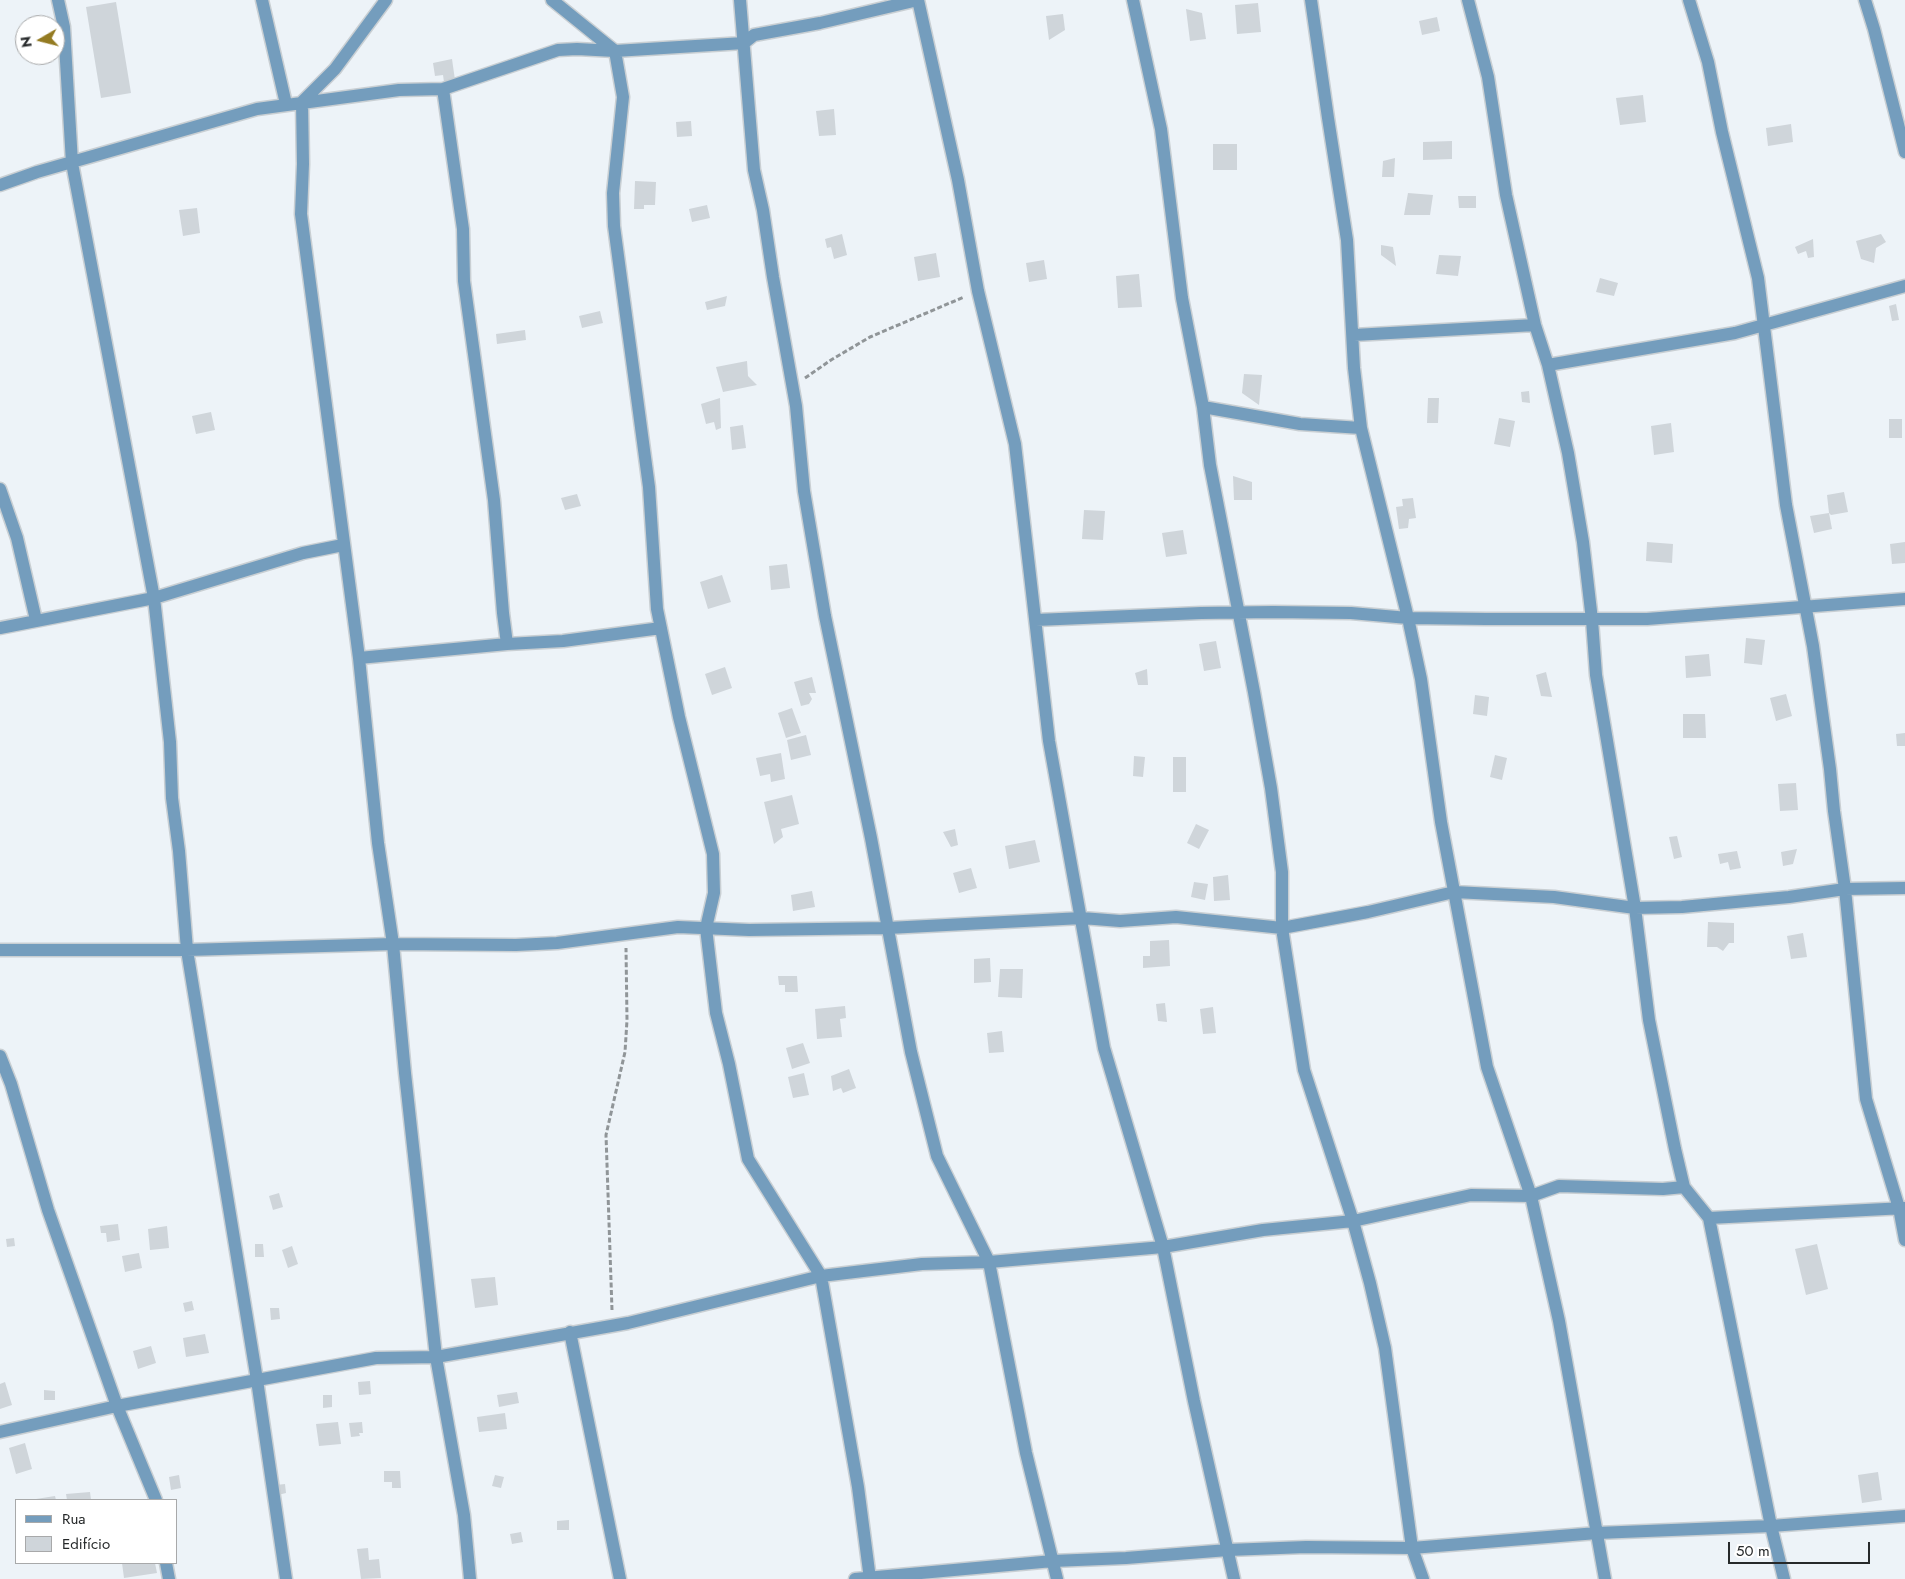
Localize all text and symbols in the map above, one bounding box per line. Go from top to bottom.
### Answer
north arrow [15,15,65,65]
text: N [15,35,37,49]
legend [15,1499,178,1564]
text: Rua [62,1508,86,1530]
scale bar [1730,1532,1872,1564]
text: Edifício [62,1533,110,1555]
text: 50 m [1736,1540,1770,1562]

